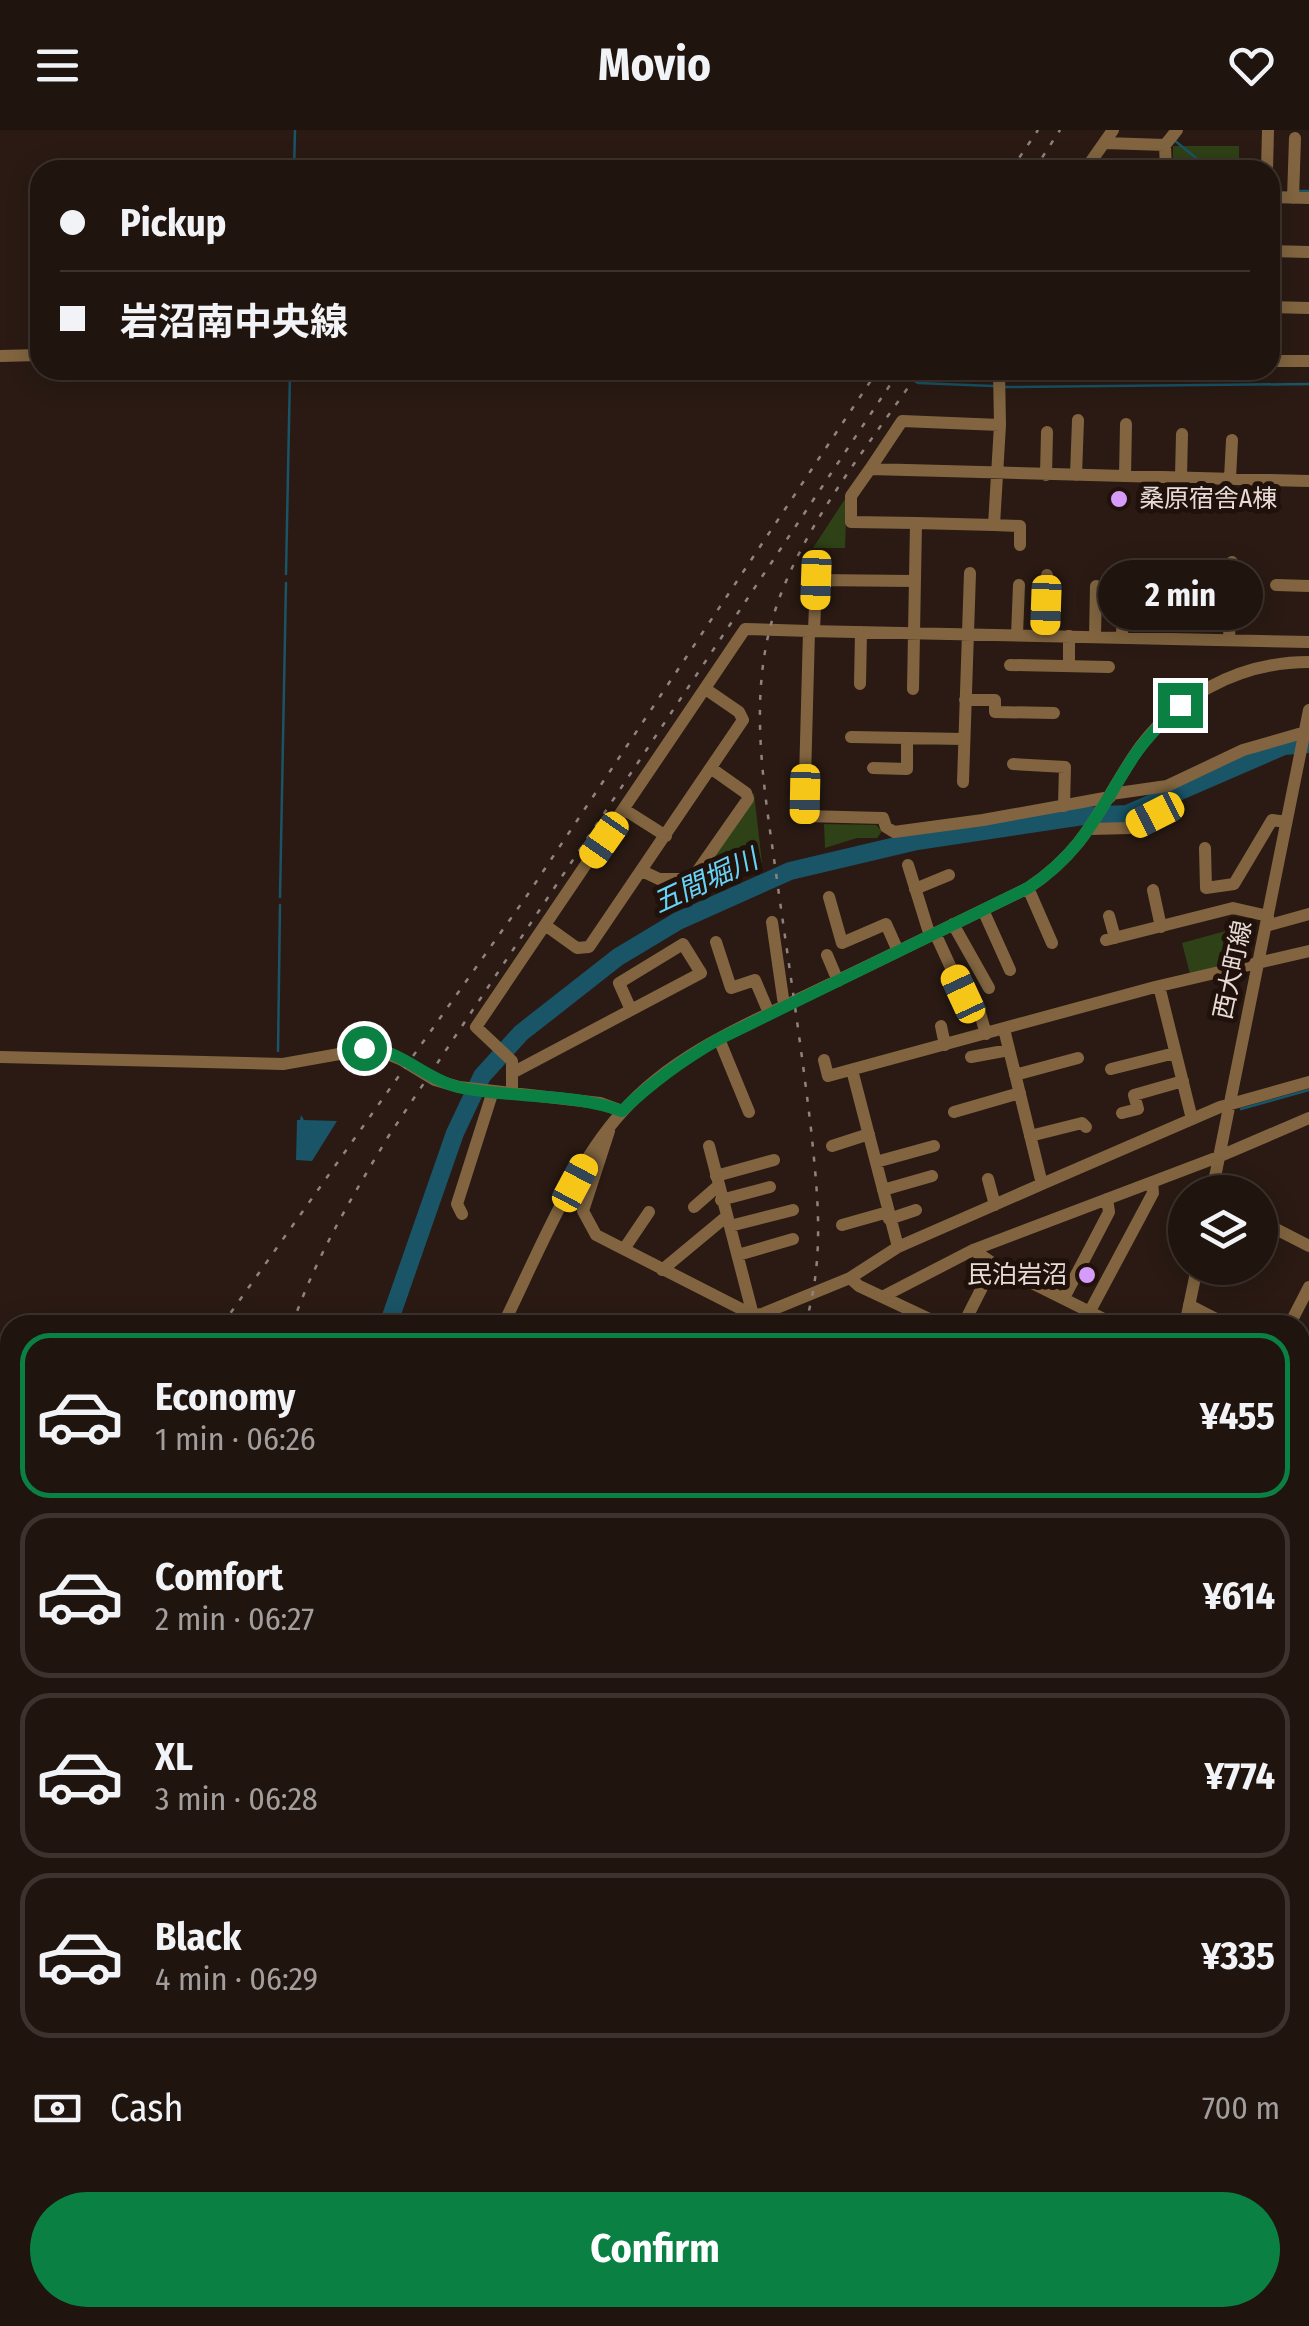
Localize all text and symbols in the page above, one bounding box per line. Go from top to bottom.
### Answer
icon: menu [30,38,85,93]
text: Movio [598,38,711,92]
icon: heart [1224,38,1279,93]
text: Pickup [120,200,226,246]
text: 岩沼南中央線 [120,299,348,345]
place label: 桑原宿舎A棟 [1139,484,1277,514]
marker: 桑原宿舎A棟 [1108,488,1130,510]
car [800,549,832,611]
callout: 2 min [1098,560,1262,630]
car [1030,574,1062,636]
text: 2 min [1145,576,1216,614]
route end [1158,683,1203,728]
car [789,764,821,824]
car [1121,788,1189,842]
car [575,807,633,873]
water label: 五間堀川 [647,841,765,920]
street label: 西大町線 [1208,918,1258,1022]
car [937,960,989,1028]
route start [342,1026,387,1071]
car [548,1149,602,1217]
map controls [1168,1175,1278,1285]
button: layers [1168,1175,1278,1285]
place label: 民泊岩沼 [967,1260,1067,1290]
marker: 民泊岩沼 [1076,1264,1098,1286]
icon: car [35,1371,125,1461]
text: Economy [155,1374,295,1420]
text: ¥455 [1200,1393,1275,1439]
text: 1 min · 06:26 [155,1420,316,1458]
icon: car [35,1551,125,1641]
text: Comfort [155,1554,283,1600]
text: ¥614 [1203,1573,1275,1619]
text: 2 min · 06:27 [155,1600,314,1638]
icon: car [35,1731,125,1821]
text: XL [155,1734,193,1780]
text: ¥774 [1204,1753,1275,1799]
text: 3 min · 06:28 [155,1780,318,1818]
icon: car [35,1911,125,2001]
text: Black [155,1914,241,1960]
text: ¥335 [1201,1933,1275,1979]
text: 4 min · 06:29 [155,1960,318,1998]
icon: cash [30,2081,85,2136]
text: Cash [110,2085,184,2131]
text: 700 m [1202,2089,1280,2127]
button: Confirm [30,2192,1280,2307]

